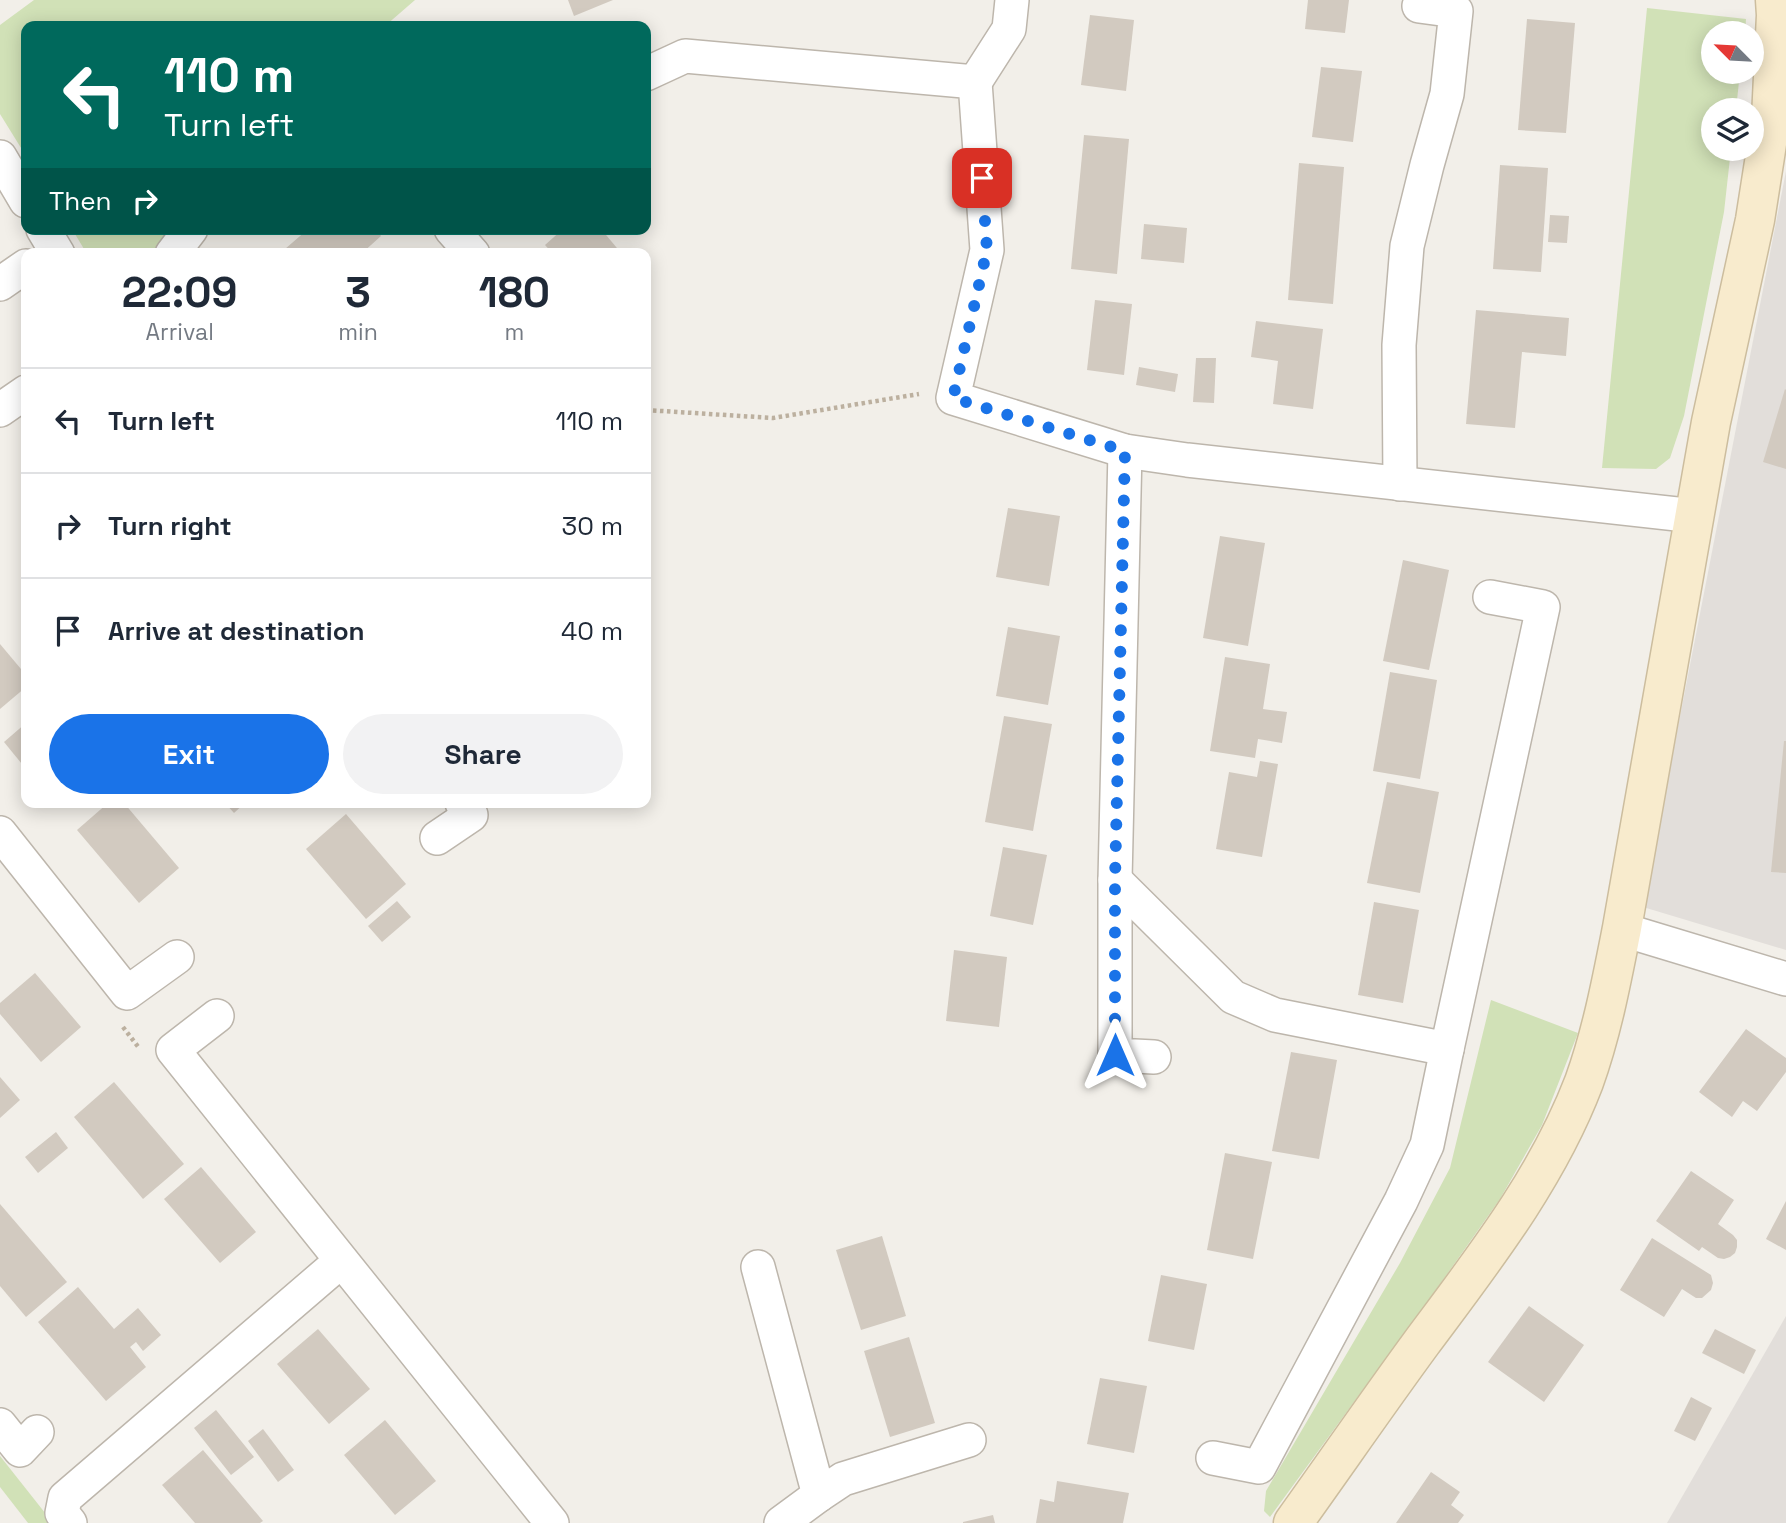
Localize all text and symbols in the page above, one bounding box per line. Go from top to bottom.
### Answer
north arrow [1701,21,1764,84]
map controls [1701,21,1764,161]
text: 110 m [164,44,294,106]
icon: left [49,49,140,140]
button: layers [1701,98,1764,161]
text: Turn left [164,105,294,145]
pin [952,148,1012,208]
icon: arrive [963,159,1001,197]
icon: right [126,182,164,220]
text: Then [49,184,112,218]
text: 22:09 [122,266,237,319]
text: 3 [345,266,371,319]
text: 180 [479,266,550,319]
text: Arrival [145,317,214,347]
text: min [338,317,378,347]
text: m [505,317,524,347]
icon: left [49,402,87,440]
text: Turn left [108,404,215,438]
text: 110 m [556,404,623,438]
icon: right [49,507,87,545]
text: Turn right [108,509,232,543]
text: 30 m [562,509,623,543]
icon: arrive [49,612,87,650]
text: Arrive at destination [108,614,365,648]
text: 40 m [561,614,623,648]
button: Exit [49,714,329,794]
button: Share [343,714,623,794]
position arrow [1078,1018,1152,1092]

